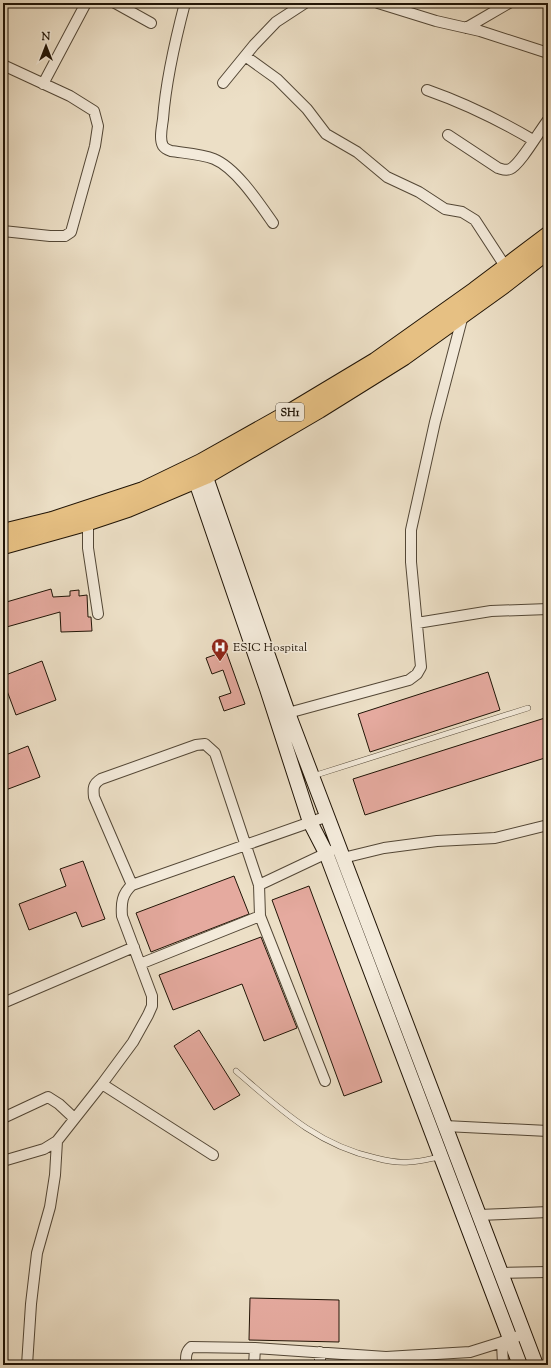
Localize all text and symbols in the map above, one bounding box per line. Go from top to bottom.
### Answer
north arrow [26,26,66,66]
text: N [41,29,51,45]
road number: SH1 [276,403,304,421]
hospital icon: ESIC Hospital [210,637,230,662]
place label: ESIC Hospital [233,639,308,657]

